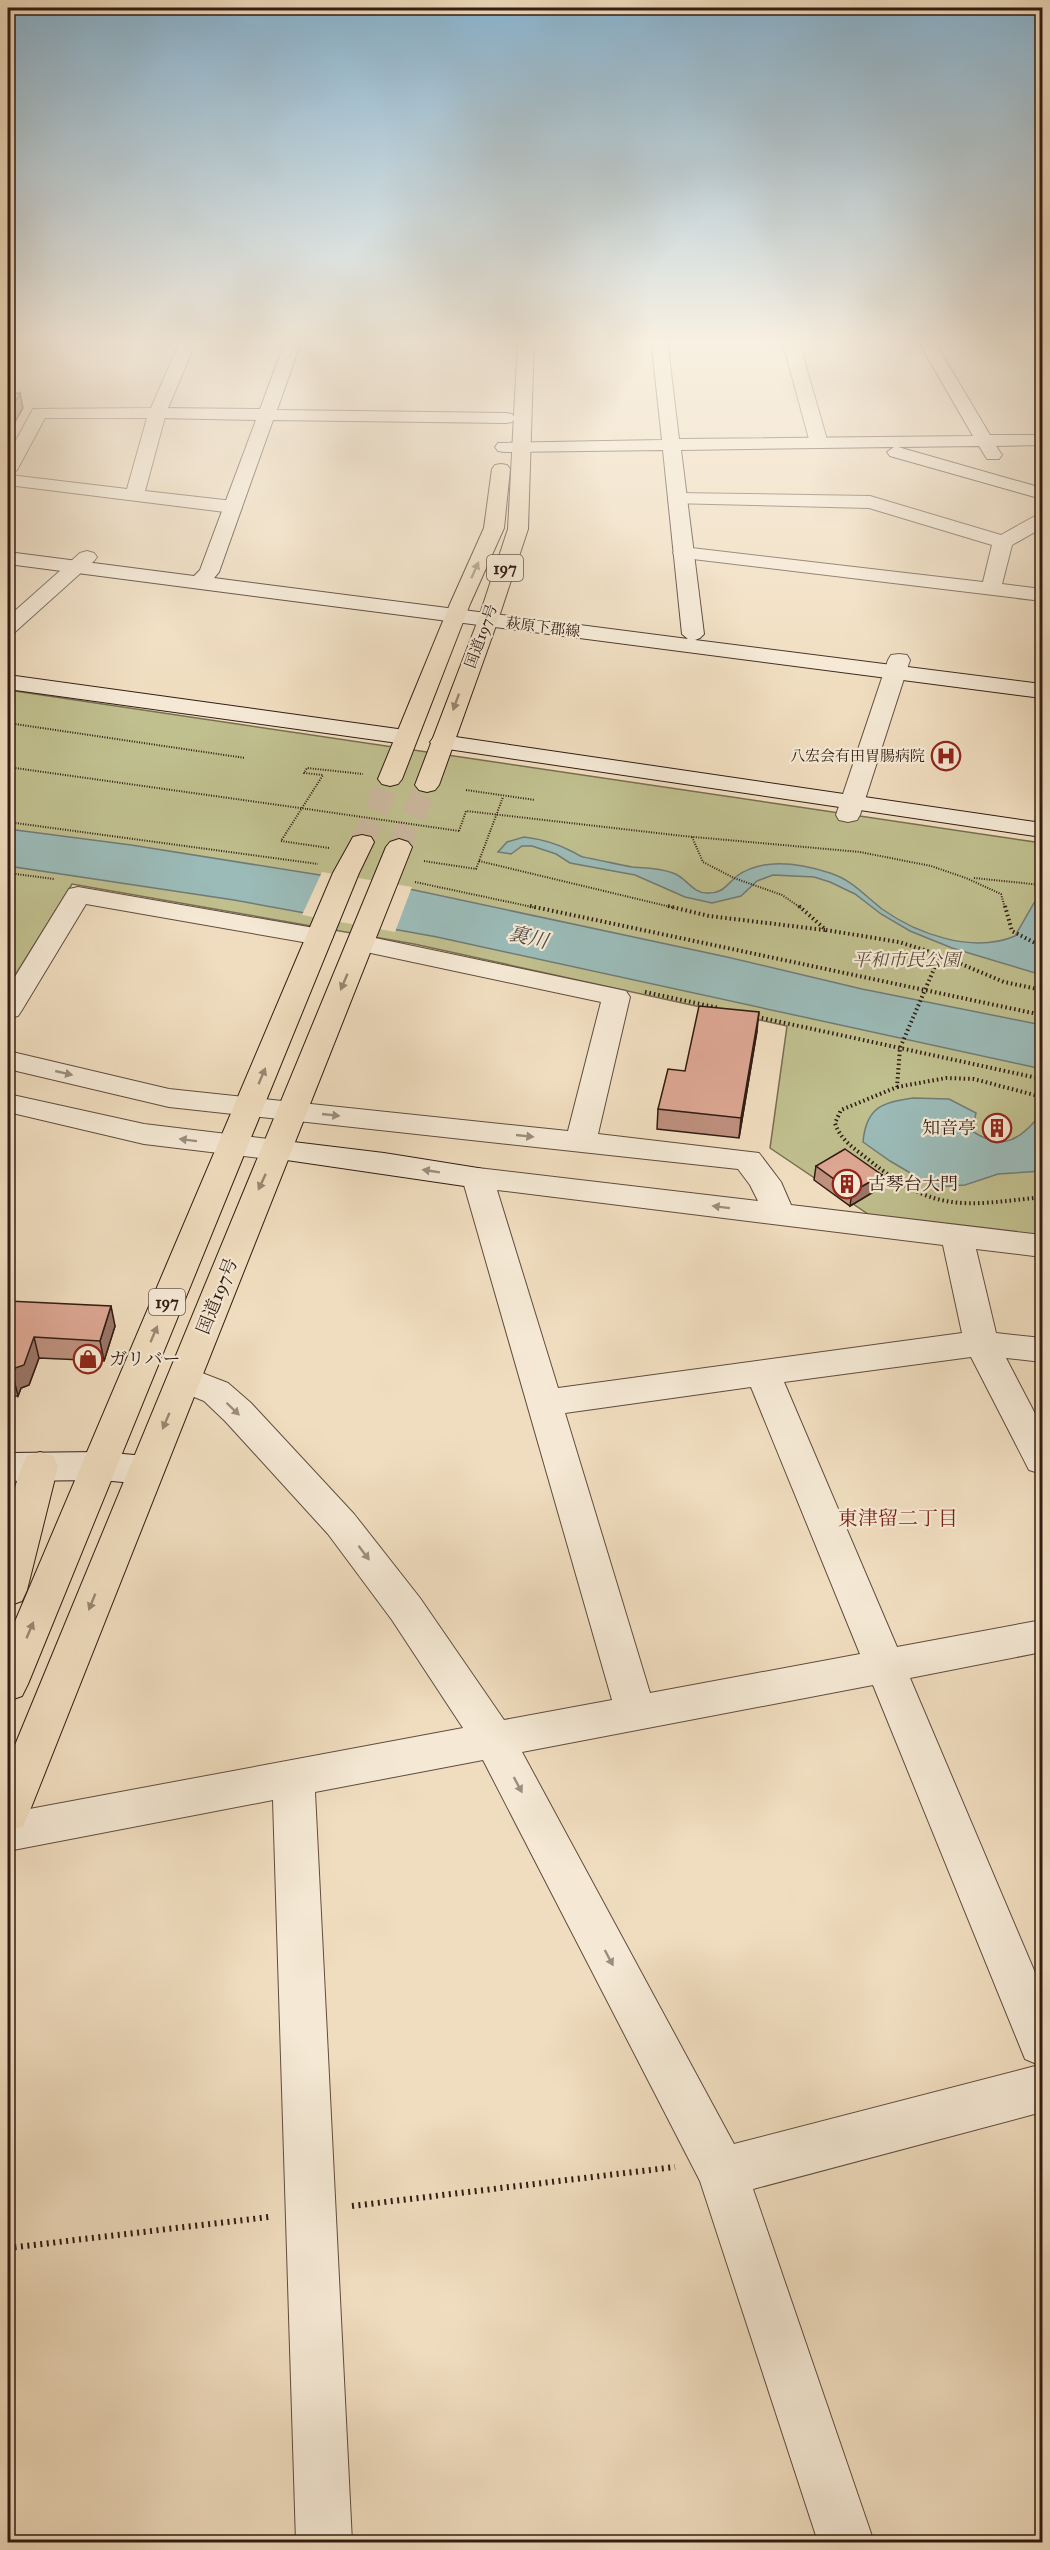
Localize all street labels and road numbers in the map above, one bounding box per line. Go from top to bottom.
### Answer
road number: 197 [487,555,523,581]
street label: 国道197号 [461,601,501,671]
street label: 萩原下郡線 [505,613,581,641]
street label: 国道197号 [192,1255,242,1337]
road number: 197 [149,1289,185,1315]

